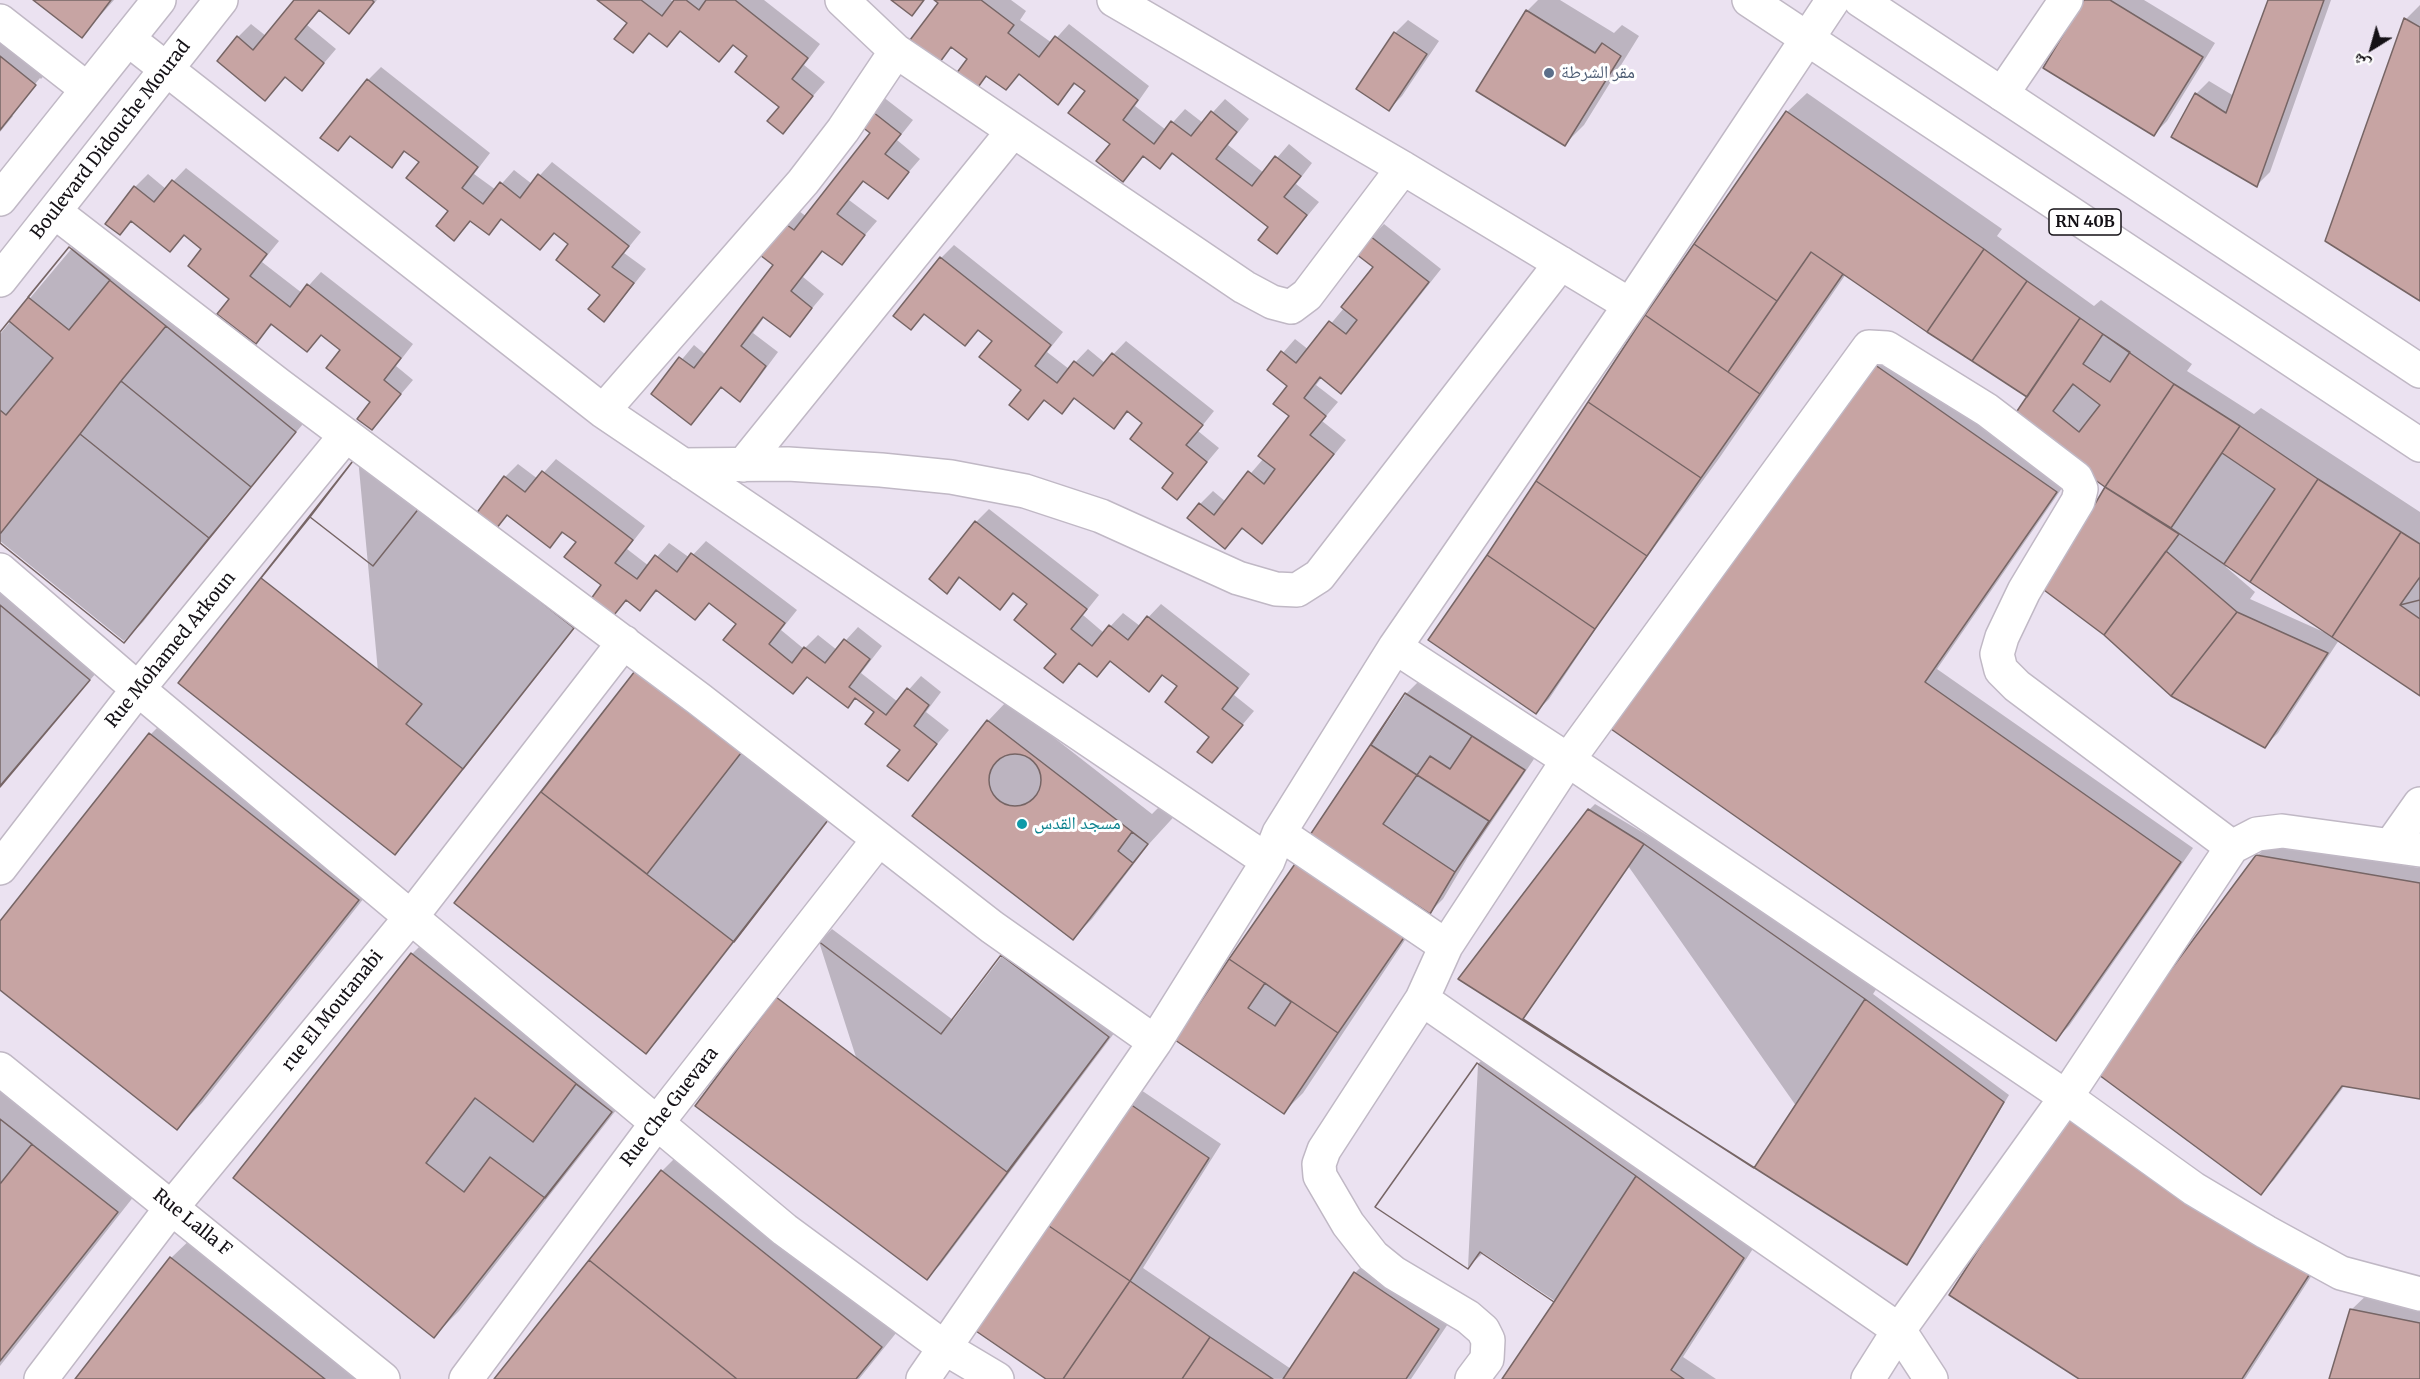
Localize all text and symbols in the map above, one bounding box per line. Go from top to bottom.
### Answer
north arrow [2342,18,2402,78]
street label: Boulevard Didouche Mourad [27,36,195,244]
text: ش [2348,49,2374,75]
place label: مقر الشرطة [1561,62,1635,84]
marker: مقر الشرطة [1542,66,1556,80]
road number: RN 40B [2049,209,2121,235]
street label: Rue Mohamed Arkoun [101,568,241,732]
place label: مسجد القدس [1034,813,1121,835]
marker: مسجد القدس [1015,817,1029,831]
street label: rue El Moutanabi [278,946,388,1076]
street label: Rue Che Guevara [617,1043,723,1171]
street label: Rue Lalla F [148,1185,236,1261]

